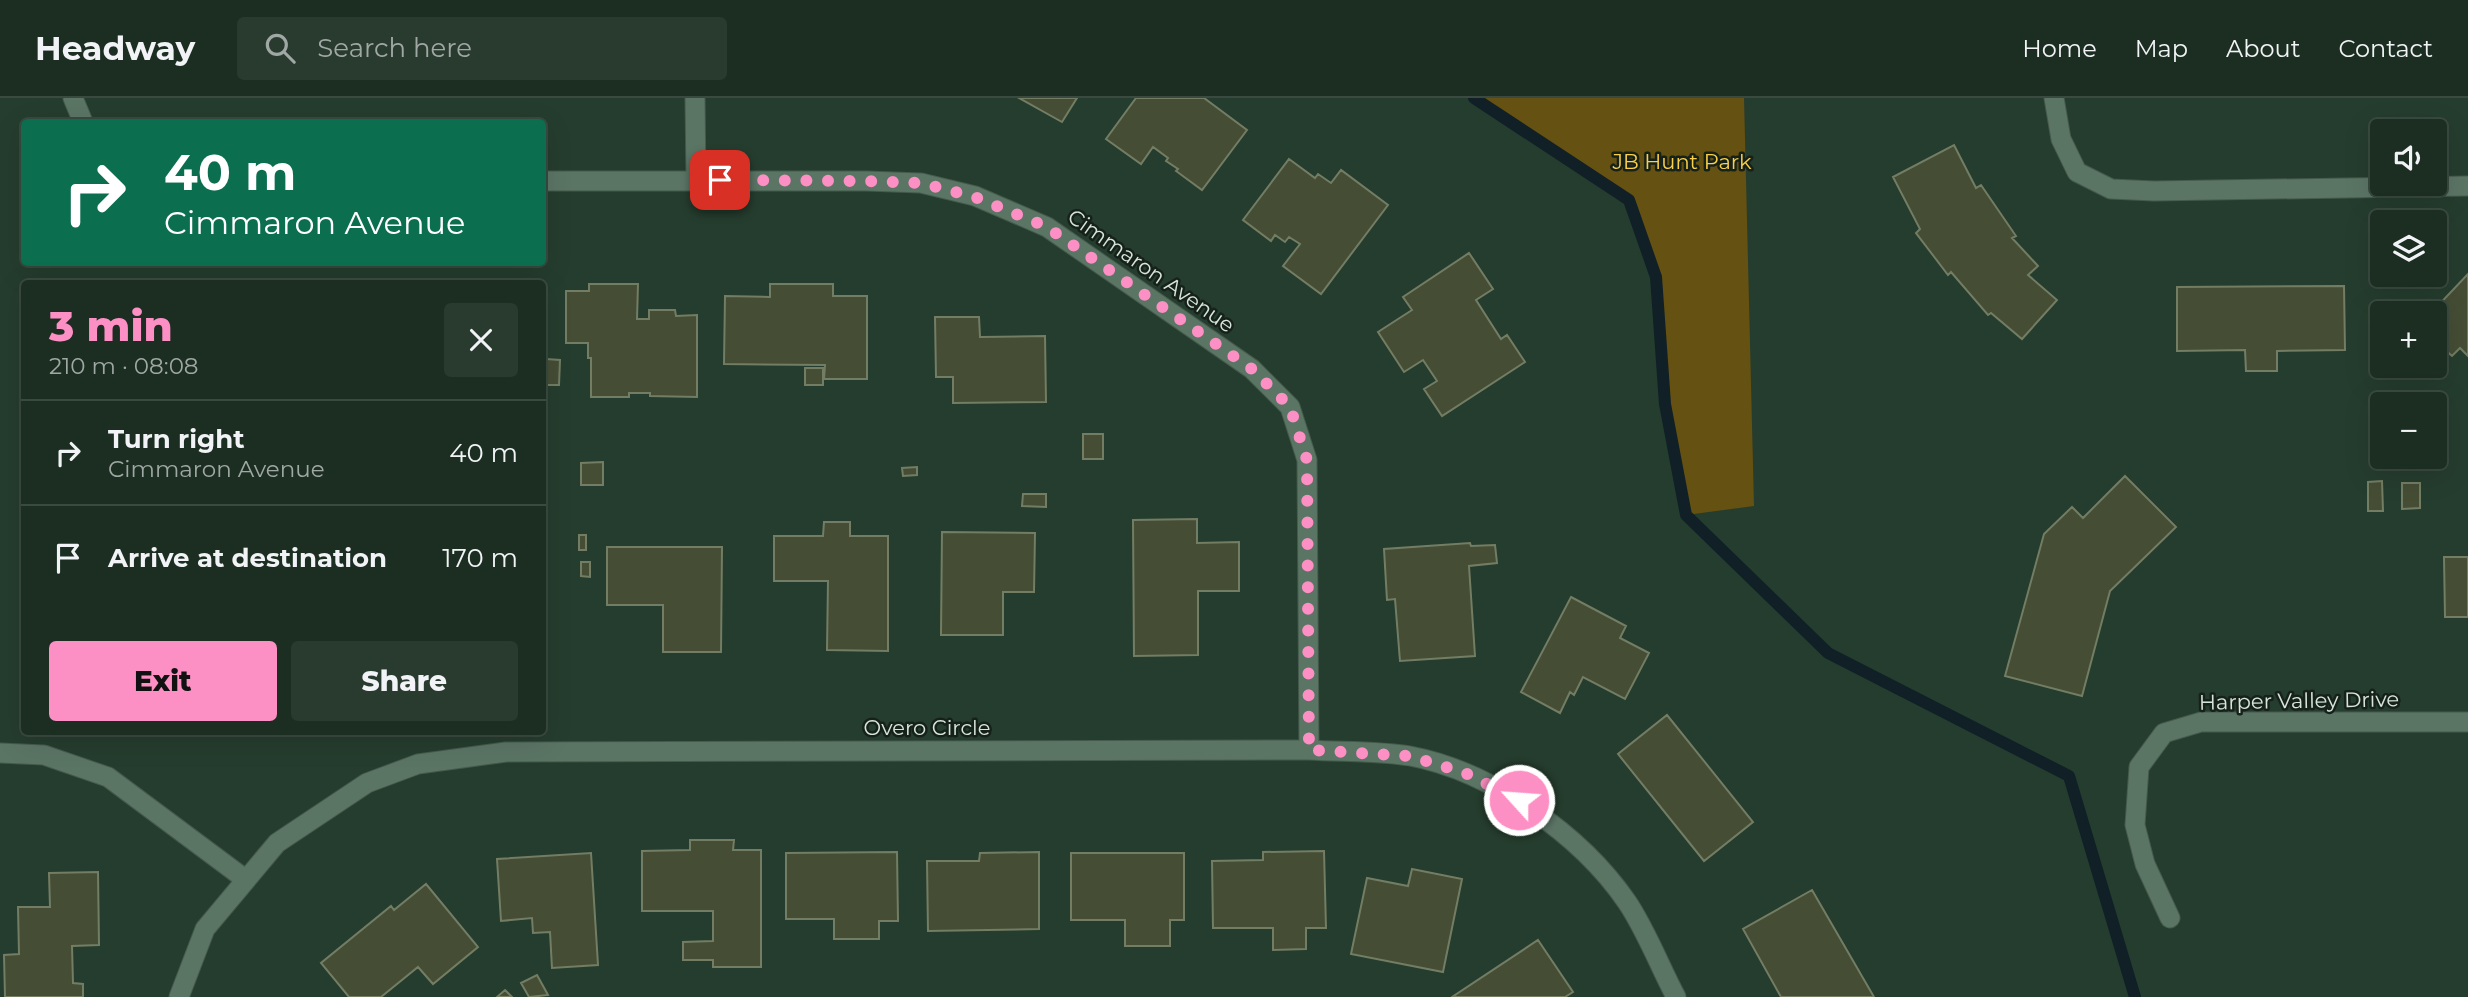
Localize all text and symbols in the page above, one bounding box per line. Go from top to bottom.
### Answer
search box [237,17,727,80]
text: Headway [35,28,195,68]
icon: search [261,29,299,67]
text: Search here [317,32,472,64]
text: Home [2022,34,2097,63]
text: Map [2135,34,2188,63]
text: About [2226,34,2300,63]
text: Contact [2338,34,2433,63]
map controls [2370,119,2447,469]
button: sound [2370,119,2447,196]
text: 40 m [164,143,296,202]
icon: right [49,147,140,238]
park label: JB Hunt Park [1611,149,1752,174]
pin [690,150,750,210]
icon: arrive [701,161,739,199]
text: Cimmaron Avenue [164,203,465,242]
street label: Cimmaron Avenue [1063,204,1239,338]
button: layers [2370,210,2447,287]
text: 3 min [49,300,173,352]
button: + [2370,301,2447,378]
button: close [444,303,518,377]
text: 210 m · 08:08 [49,352,199,380]
button: − [2370,392,2447,469]
text: Turn right [108,423,244,455]
icon: right [49,434,87,472]
text: 40 m [449,437,518,469]
text: Cimmaron Avenue [108,455,325,483]
icon: arrive [49,539,87,577]
text: Arrive at destination [108,542,387,574]
text: 170 m [442,542,518,574]
button: Exit [49,641,277,721]
button: Share [291,641,518,721]
street label: Harper Valley Drive [2199,686,2399,715]
street label: Overo Circle [864,715,990,740]
position arrow [1482,763,1556,837]

